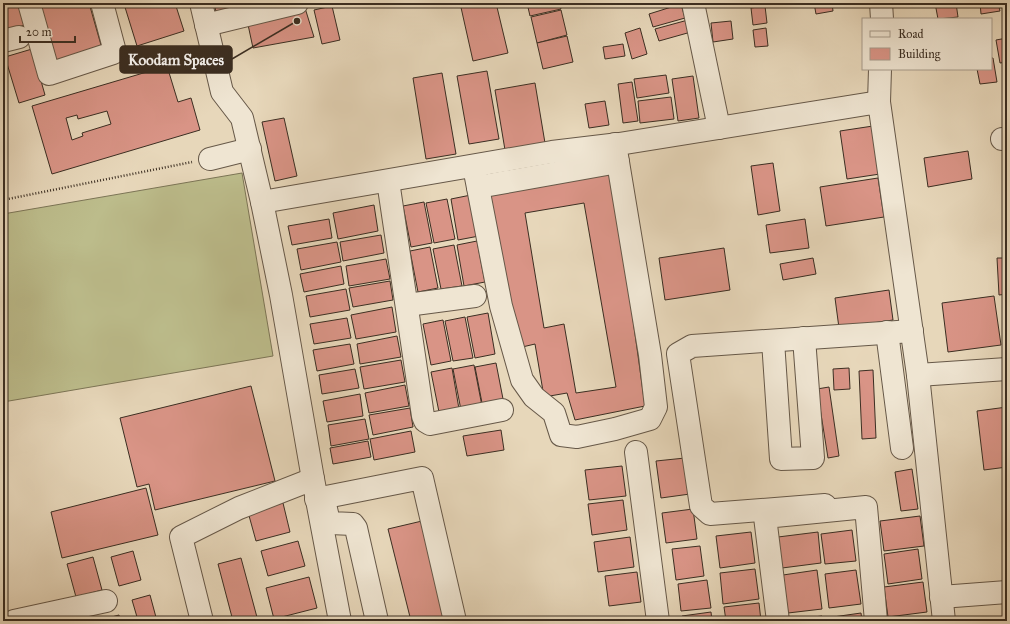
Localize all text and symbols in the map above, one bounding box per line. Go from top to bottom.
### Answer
scale bar [20,18,75,44]
legend [862,18,992,70]
text: 20 m [26,25,52,39]
text: Road [898,27,924,41]
callout: Koodam Spaces [120,46,232,73]
text: Building [898,47,941,62]
text: Koodam Spaces [128,51,225,70]

